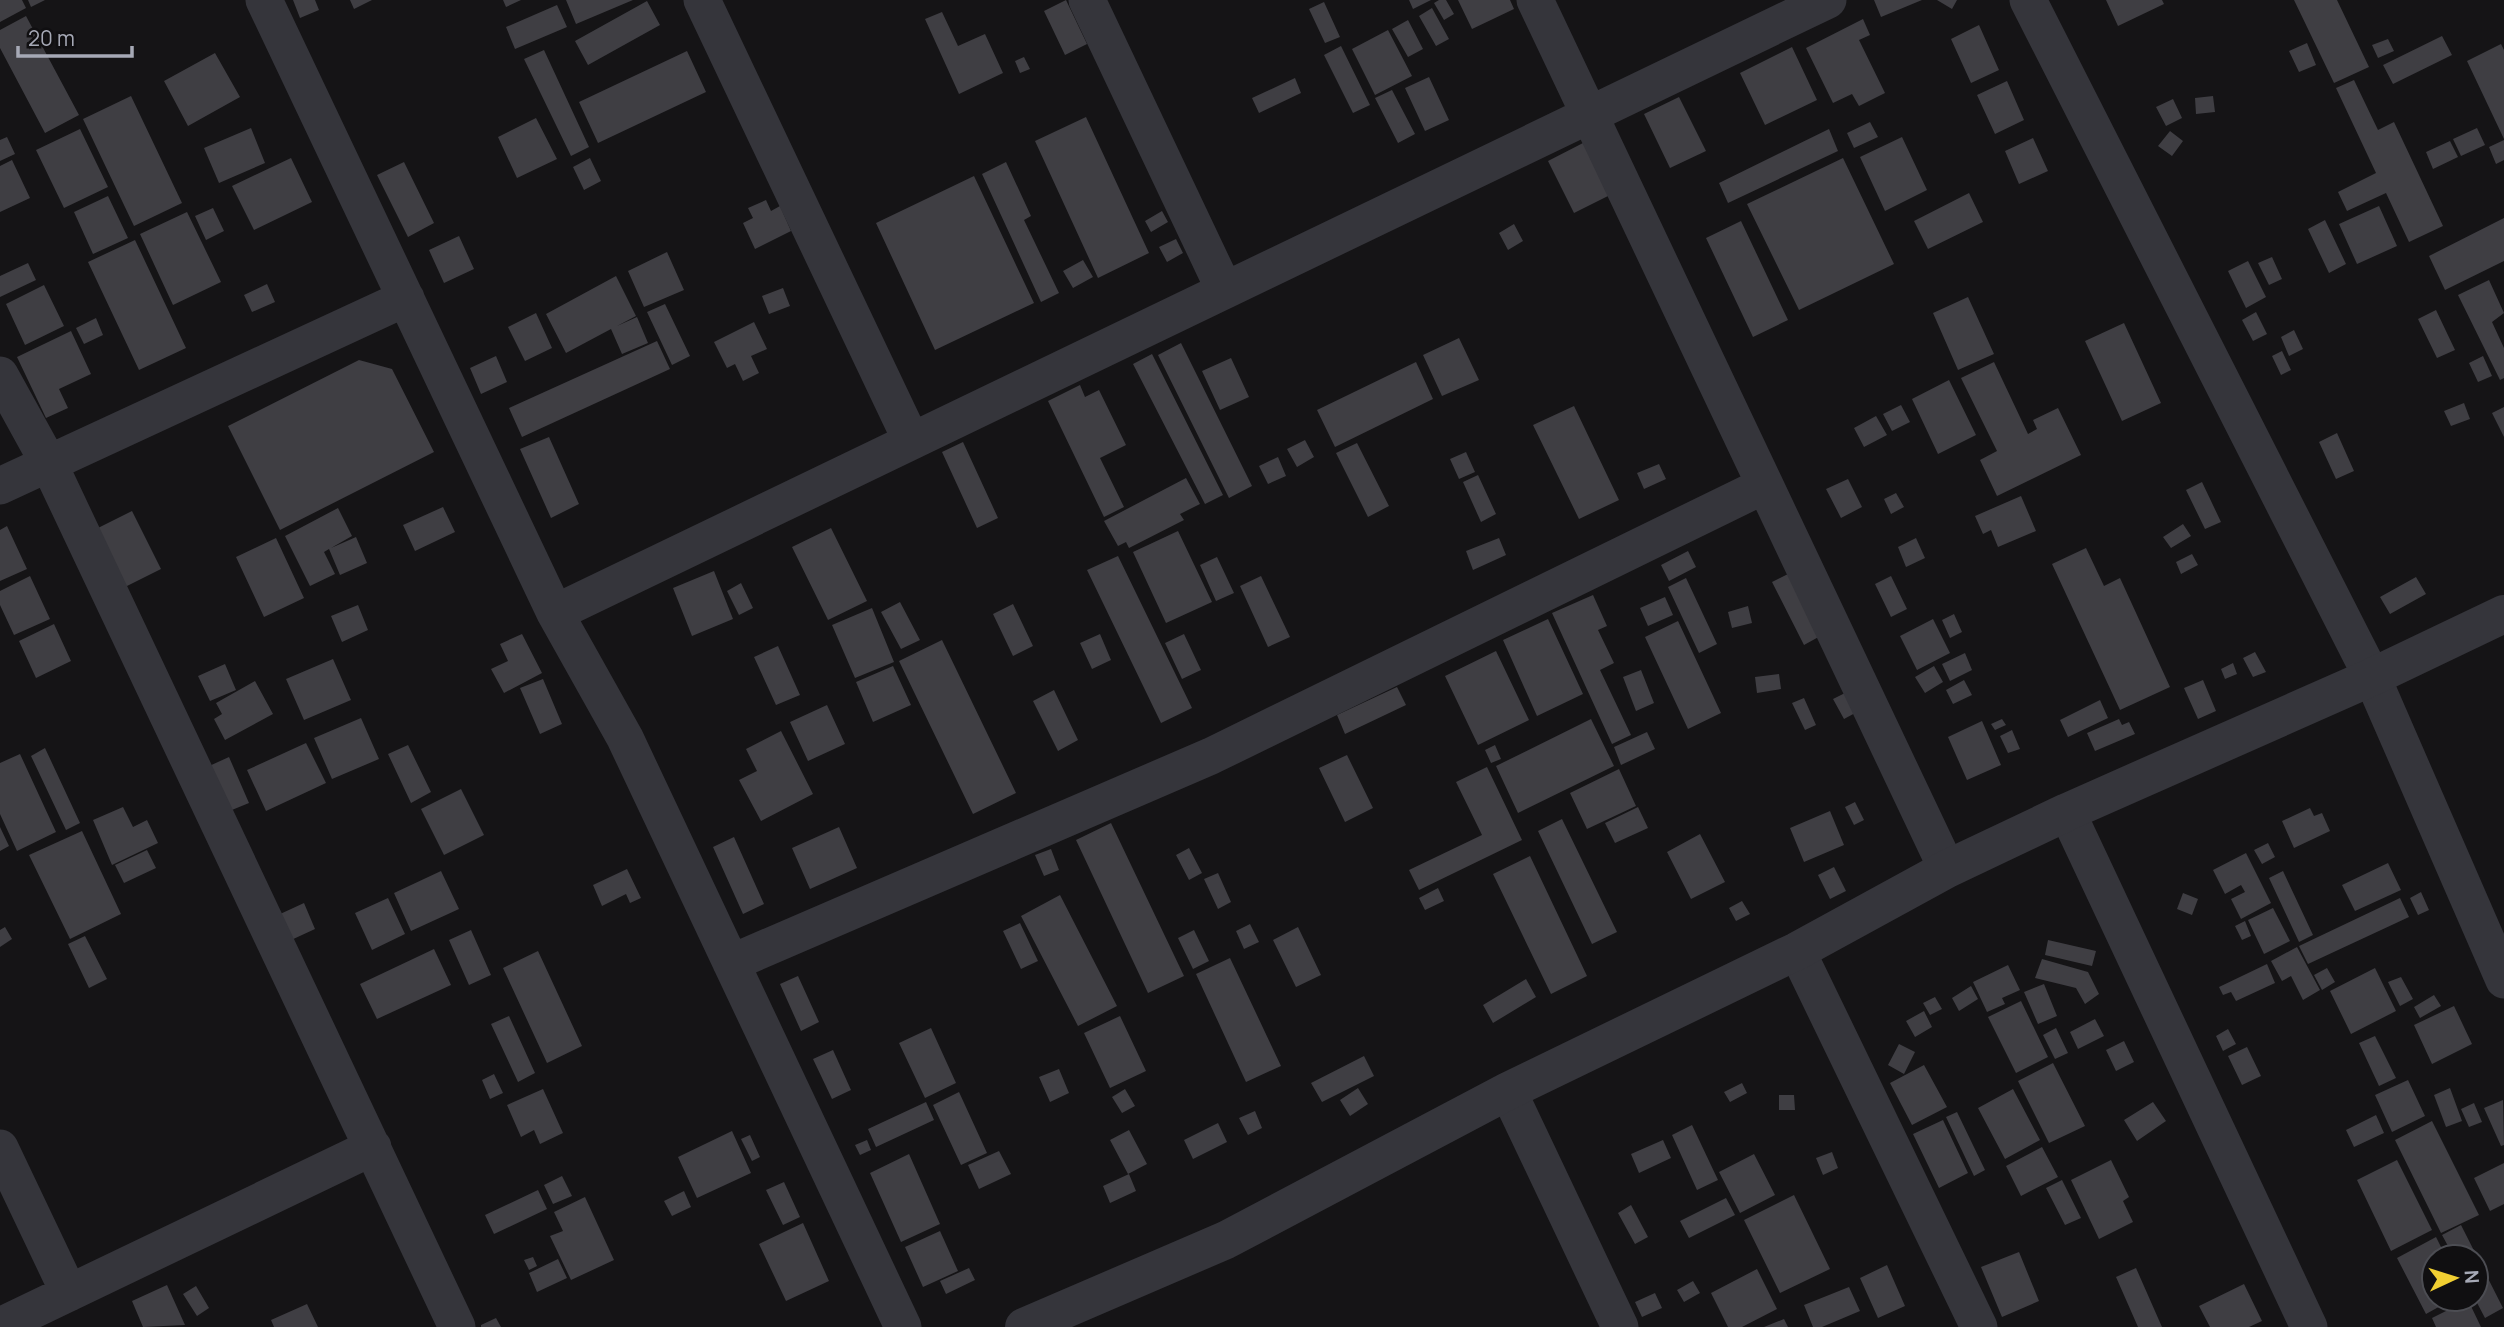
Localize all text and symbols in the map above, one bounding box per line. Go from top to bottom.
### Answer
scale bar [18,14,131,58]
text: 20 m [28,24,75,52]
north arrow [2420,1243,2490,1313]
text: N [2459,1269,2485,1285]

